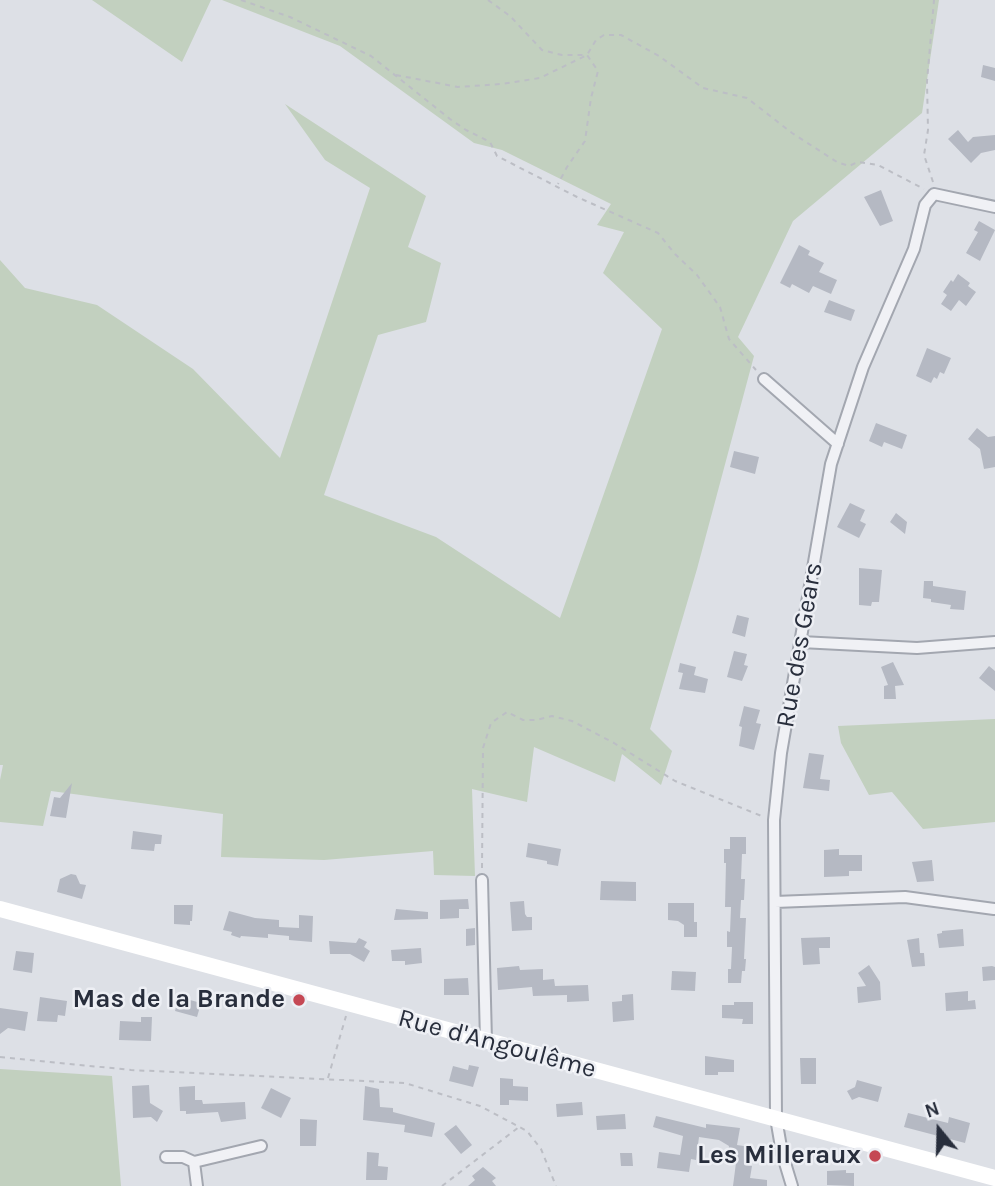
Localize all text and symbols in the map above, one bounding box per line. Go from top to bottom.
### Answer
street label: Rue des Gears [770,560,830,730]
place label: Mas de la Brande [73,984,285,1016]
marker: Mas de la Brande [291,992,307,1008]
street label: Rue d'Angoulême [395,1003,599,1085]
north arrow [904,1095,974,1165]
text: N [922,1098,942,1123]
place label: Les Milleraux [697,1140,861,1172]
marker: Les Milleraux [867,1148,883,1164]

